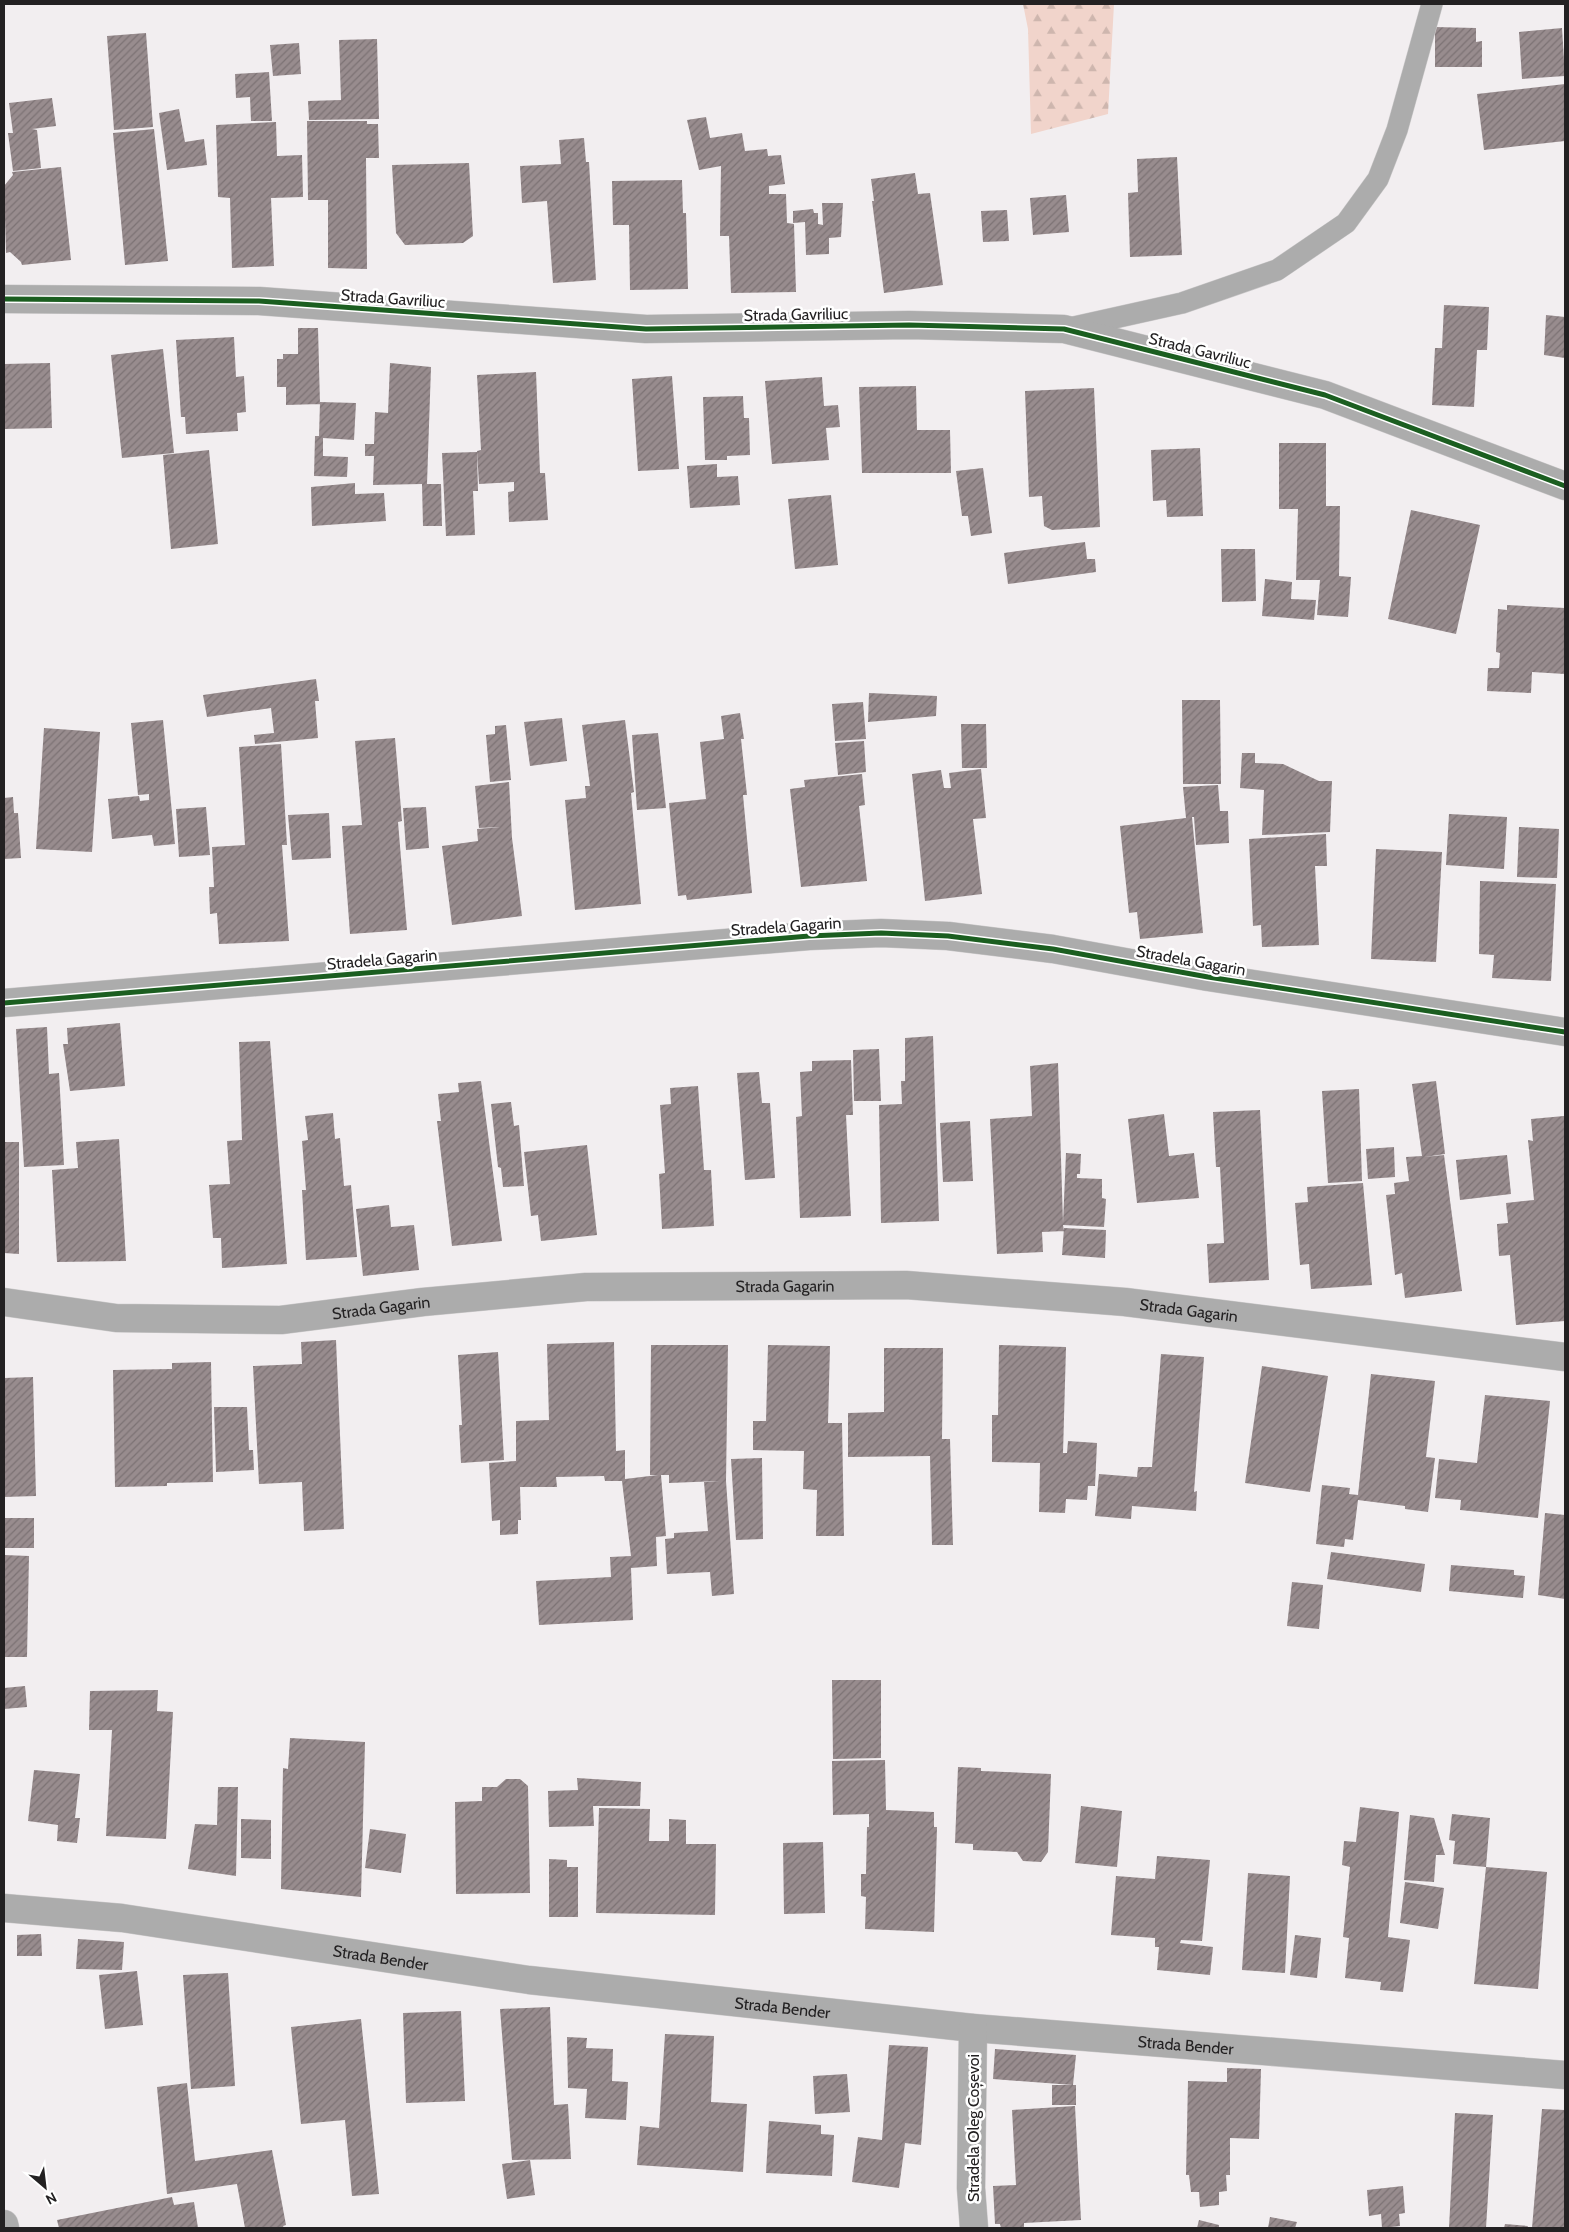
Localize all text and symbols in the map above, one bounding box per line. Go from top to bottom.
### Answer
street label: Strada Gavriliuc [340,285,446,312]
street label: Strada Gavriliuc [744,304,848,325]
street label: Strada Gavriliuc [1147,329,1253,372]
street label: Stradela Gagarin [730,913,842,940]
street label: Stradela Gagarin [1135,942,1247,979]
street label: Stradela Gagarin [326,945,438,974]
street label: Strada Gagarin [736,1276,835,1296]
street label: Strada Gagarin [331,1292,431,1323]
street label: Strada Gagarin [1139,1295,1239,1326]
street label: Strada Bender [332,1941,430,1975]
street label: Strada Bender [733,1993,832,2023]
street label: Strada Bender [1137,2032,1235,2059]
street label: Stradela Oleg Coșevoi [964,2054,984,2202]
north arrow [20,2162,70,2212]
text: N [43,2188,60,2209]

